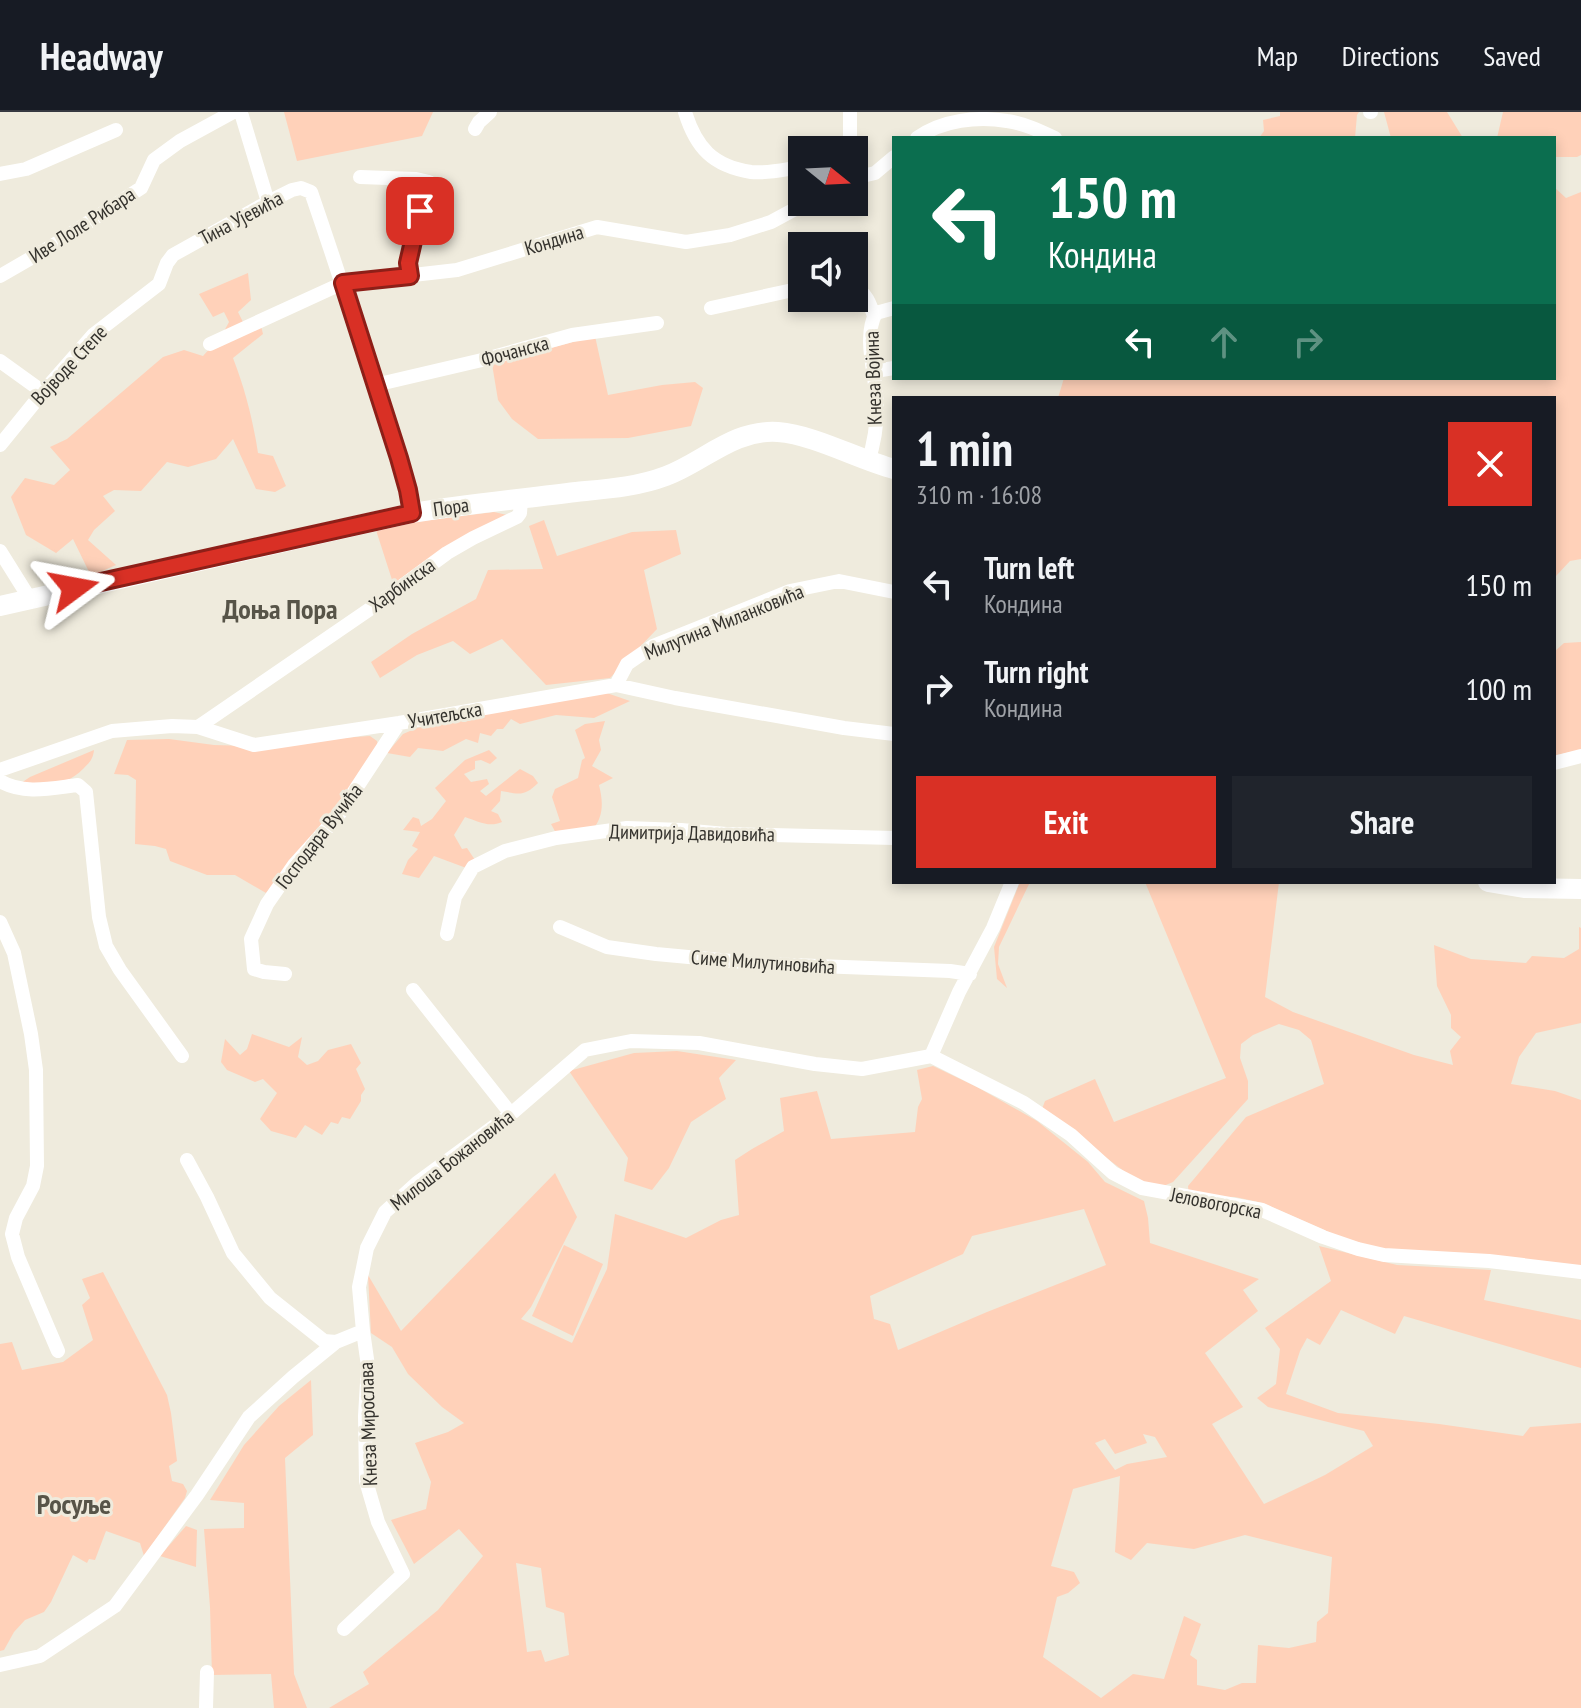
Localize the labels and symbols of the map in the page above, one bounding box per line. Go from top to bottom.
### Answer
north arrow [788,136,868,216]
pin [386,177,454,245]
street label: Иве Лоле Рибара [24,181,140,269]
street label: Тина Ујевића [195,185,287,251]
street label: Кондина [521,219,587,261]
street label: Војводе Степе [25,320,113,410]
street label: Фочанска [478,330,552,372]
street label: Кнеза Војина [858,331,888,425]
street label: Пора [431,492,471,522]
position arrow [32,546,116,630]
street label: Харбинска [364,552,440,618]
street label: Милутина Миланковића [640,578,808,666]
district label: Доња Пора [223,590,337,627]
street label: Учитељска [406,696,484,734]
street label: Господара Вучића [270,778,368,894]
street label: Димитрија Давидовића [609,819,775,847]
street label: Симе Милутиновића [690,944,836,980]
street label: Милоша Божановића [385,1104,519,1216]
street label: Јеловогорска [1167,1181,1264,1225]
street label: Кнеза Мирослава [353,1362,383,1486]
district label: Росуље [37,1485,111,1522]

